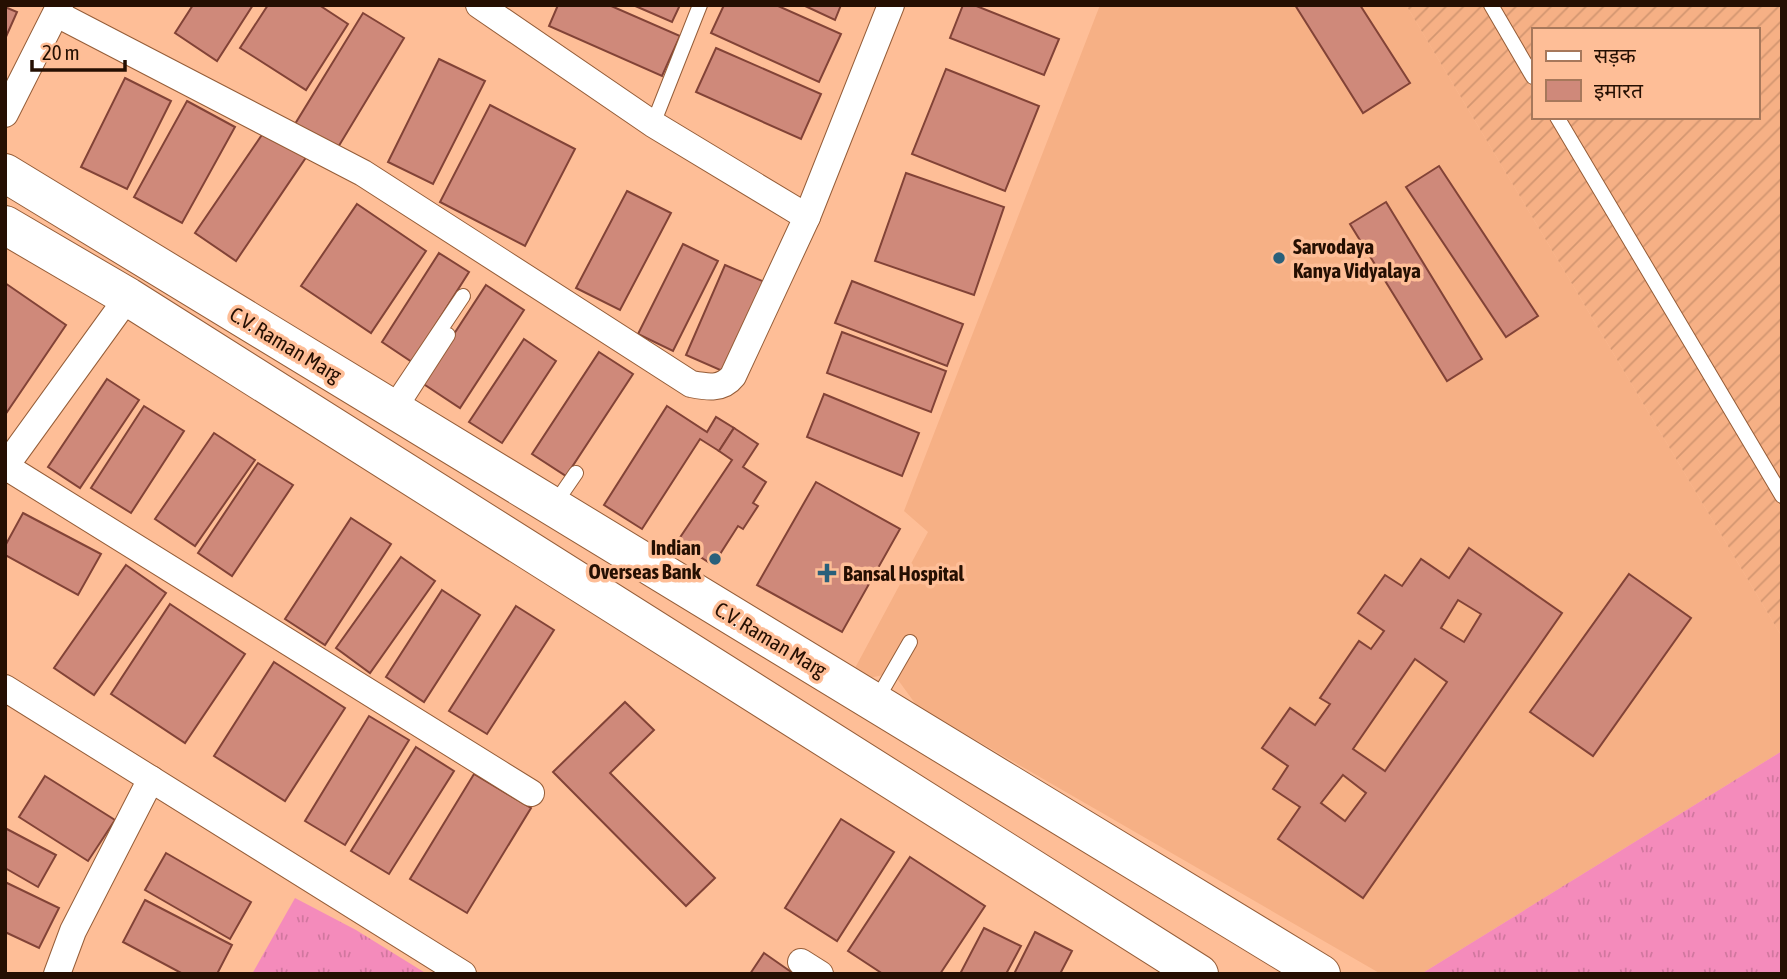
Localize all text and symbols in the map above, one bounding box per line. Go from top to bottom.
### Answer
scale bar [32,28,124,72]
legend [1532,28,1759,119]
text: 20 m [42,40,80,64]
text: सड़क [1594,43,1636,67]
text: इमारत [1594,78,1644,102]
place label: Sarvodaya Kanya Vidyalaya [1293,234,1421,282]
marker: Sarvodaya Kanya Vidyalaya [1271,250,1287,266]
street label: C.V. Raman Marg [226,301,346,387]
place label: Indian Overseas Bank [588,535,702,583]
marker: Indian Overseas Bank [707,551,723,567]
place label: Bansal Hospital [843,561,965,585]
marker: Bansal Hospital [817,563,837,583]
street label: C.V. Raman Marg [711,596,831,682]

